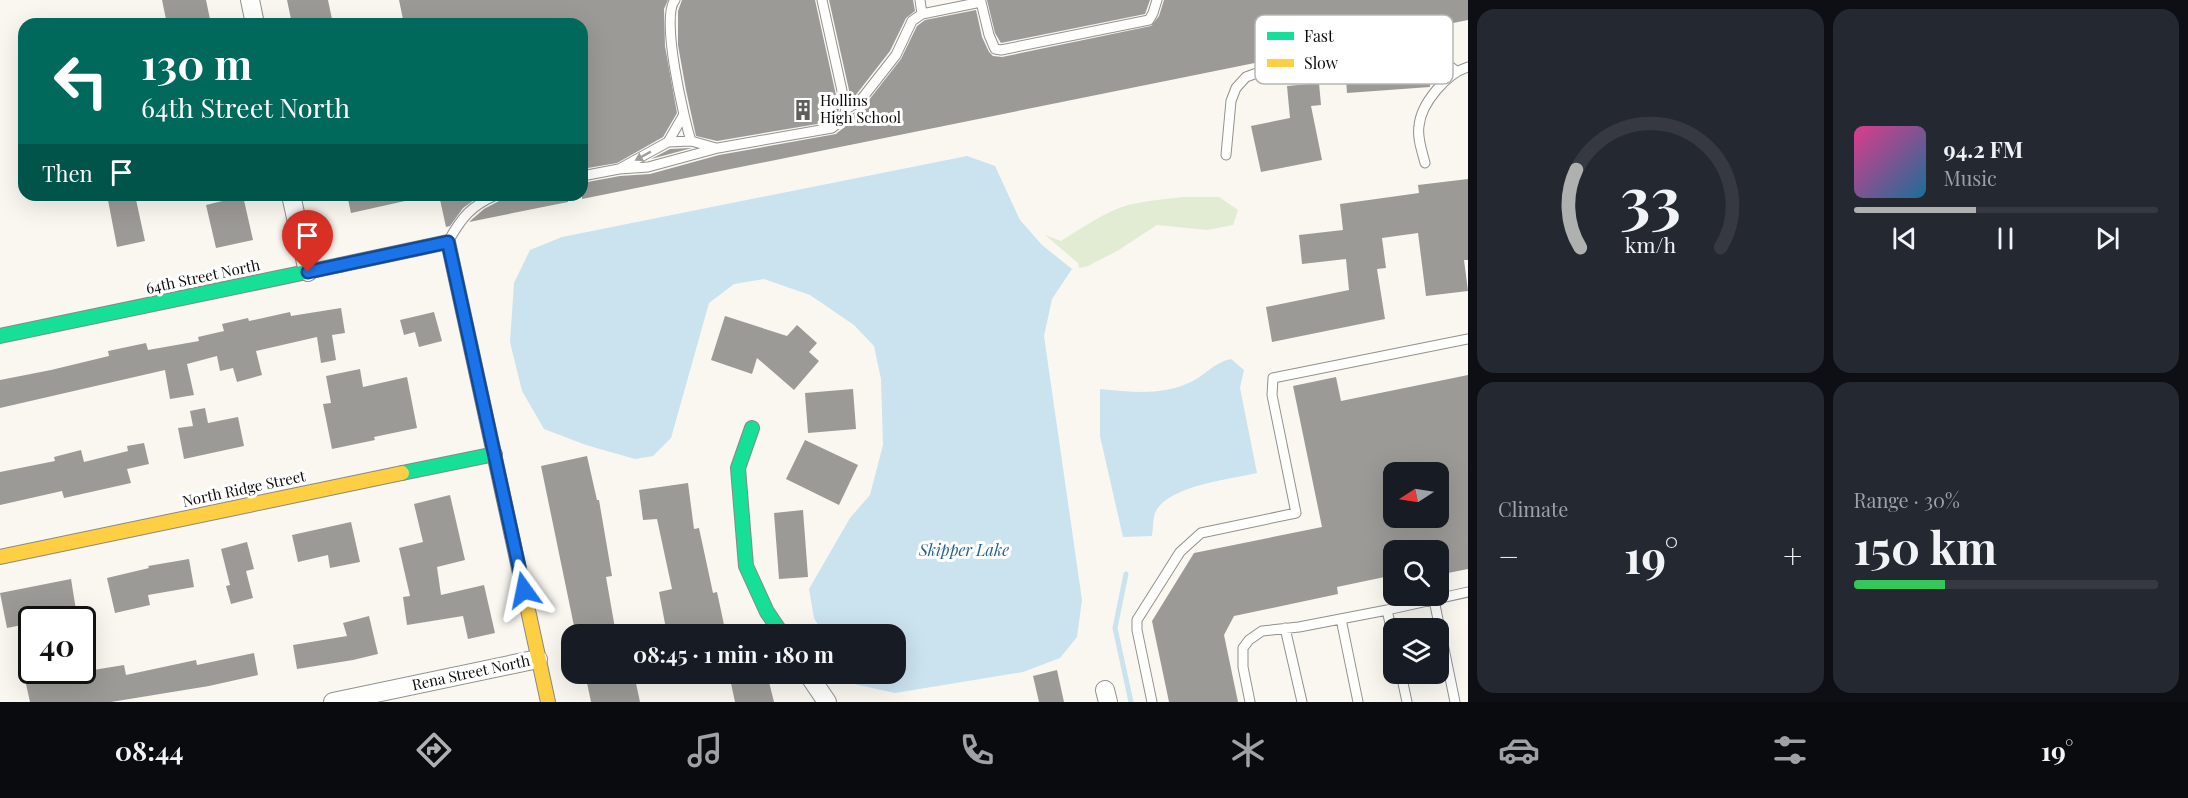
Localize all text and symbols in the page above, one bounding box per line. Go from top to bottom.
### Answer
legend [1255,15,1453,84]
text: Fast [1304,25,1334,46]
text: 130 m [141,35,252,91]
icon: left [42,42,120,120]
text: Slow [1304,52,1339,73]
text: 64th Street North [141,89,350,125]
place label: Hollins High School [820,90,901,127]
building icon: Hollins High School [791,98,815,122]
text: 94.2 FM [1944,134,2023,164]
one-way arrow [634,151,651,161]
text: 33 [1620,154,1681,238]
icon: arrive [105,156,138,189]
text: Then [42,158,93,188]
text: Music [1944,164,1997,191]
pin [282,210,333,272]
icon: arrive [291,219,324,252]
icon: previous [1888,222,1921,255]
icon: pause [1989,222,2022,255]
icon: next [2091,222,2124,255]
text: km/h [1625,230,1676,258]
street label: 64th Street North [144,254,262,298]
north arrow [1383,462,1449,528]
map controls [1383,462,1449,684]
street label: North Ridge Street [180,465,308,511]
text: Range · 30% [1854,486,1960,513]
text: Climate [1498,495,1568,522]
text: 150 km [1854,516,1997,576]
text: 19° [1624,525,1678,585]
text: − [1498,533,1519,577]
text: + [1783,533,1802,577]
water label: Skipper Lake [918,539,1009,560]
button: search [1383,540,1449,606]
position arrow [492,558,556,622]
speed limit sign: 40 [18,606,96,684]
button: layers [1383,618,1449,684]
text: 08:45 · 1 min · 180 m [633,639,834,669]
street label: Rena Street North [410,650,532,694]
icon: directions [413,729,455,771]
icon: music [684,729,726,771]
icon: phone [956,729,998,771]
icon: climate [1227,729,1269,771]
icon: car [1498,729,1540,771]
icon: filters [1769,729,1811,771]
text: 08:44 [115,732,184,768]
text: 19° [2041,732,2073,768]

